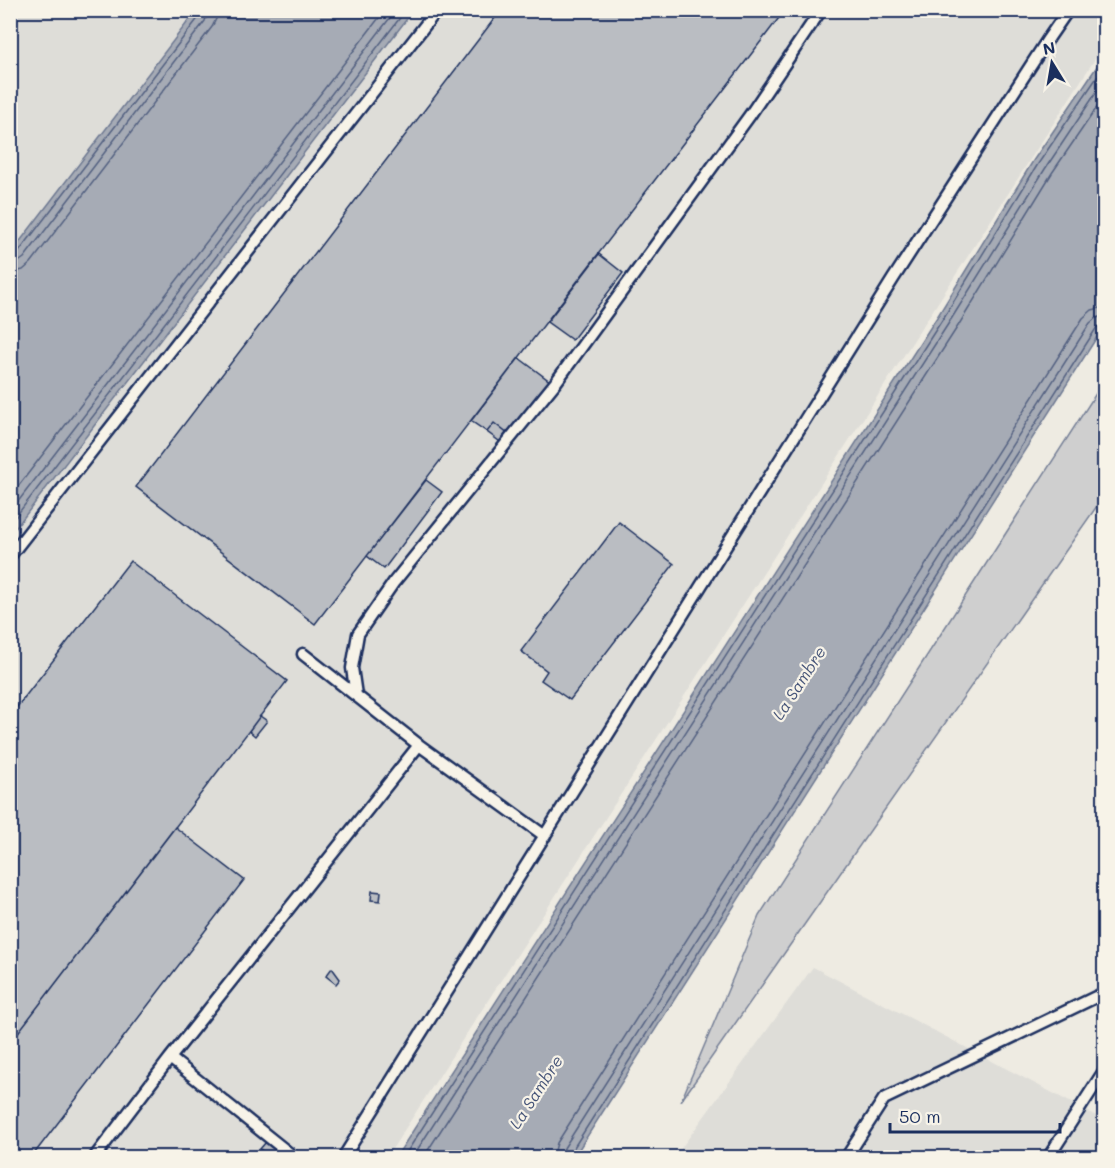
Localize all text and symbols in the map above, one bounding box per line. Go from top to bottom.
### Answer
north arrow [1022,33,1082,93]
text: N [1041,36,1057,59]
water label: La Sambre [767,642,830,723]
water label: La Sambre [504,1051,567,1132]
scale bar [890,1096,1060,1134]
text: 50 m [899,1104,941,1128]

